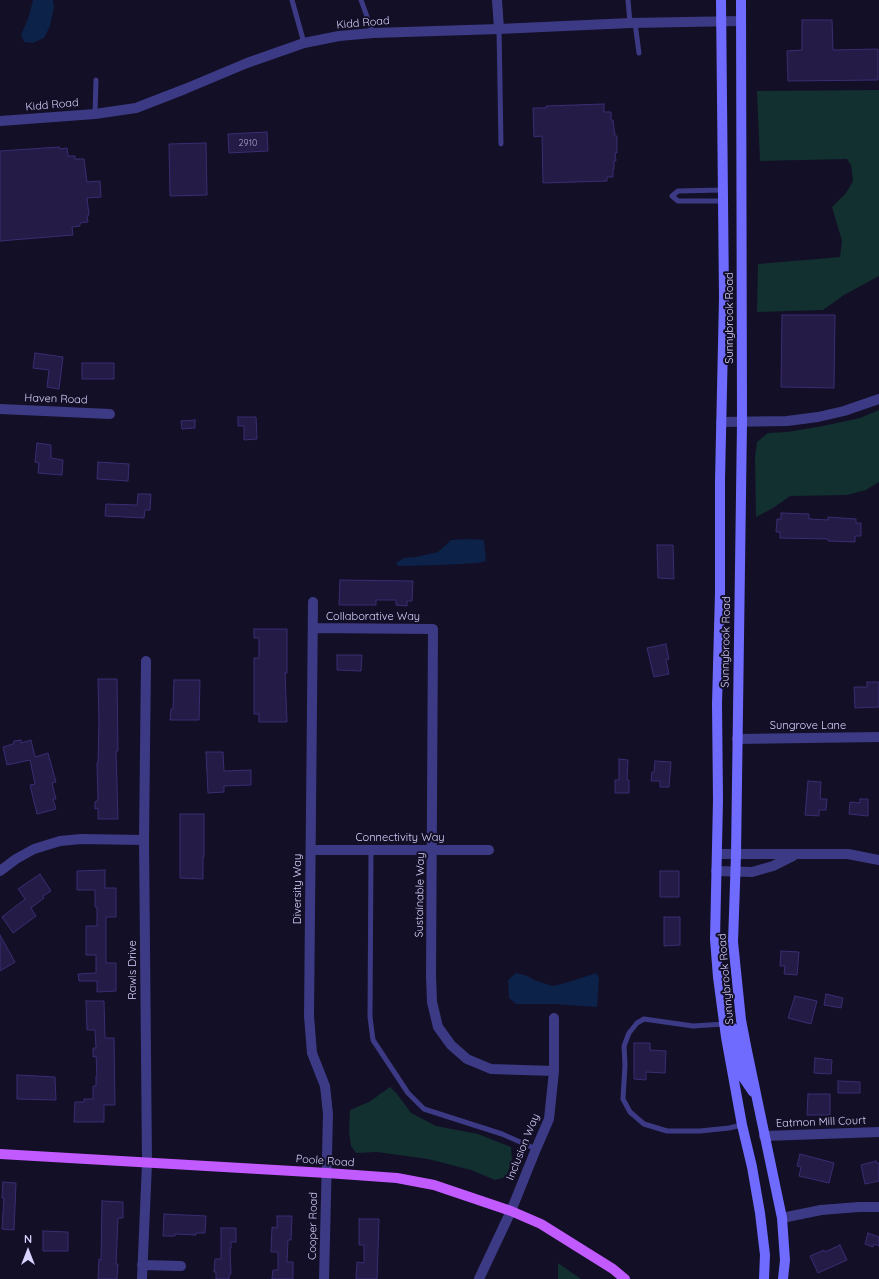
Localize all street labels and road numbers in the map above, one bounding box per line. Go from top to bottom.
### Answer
street label: Kidd Road [336,14,390,32]
street label: Kidd Road [25,96,79,114]
street label: Sunnybrook Road [723,272,737,364]
street label: Haven Road [24,391,88,407]
street label: Sunnybrook Road [719,596,733,688]
street label: Collaborative Way [326,610,420,624]
street label: Sungrove Lane [770,719,846,733]
street label: Connectivity Way [355,831,445,845]
street label: Sustainable Way [413,852,427,938]
street label: Diversity Way [291,854,305,924]
street label: Sunnybrook Road [715,933,737,1025]
street label: Rawls Drive [126,940,140,1000]
street label: Inclusion Way [504,1112,542,1182]
street label: Eatmon Mill Court [776,1114,866,1130]
street label: Poole Road [295,1152,355,1170]
street label: Cooper Road [306,1192,320,1260]

